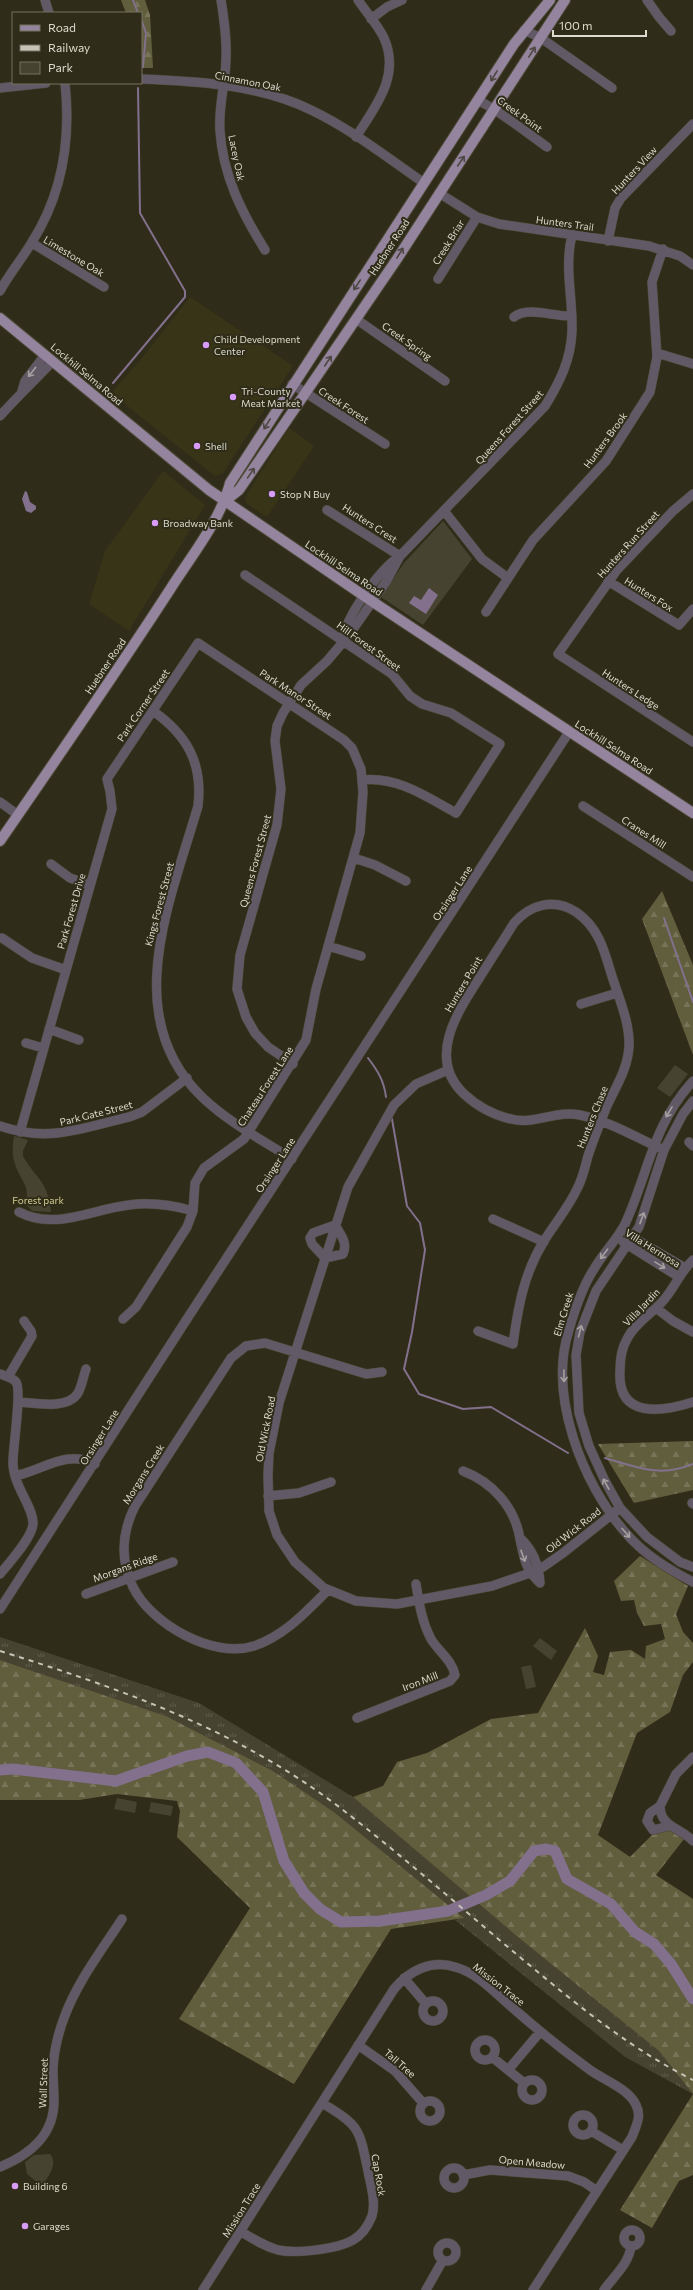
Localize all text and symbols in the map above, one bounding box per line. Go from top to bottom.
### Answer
legend [12,12,142,84]
scale bar [553,12,646,38]
text: 100 m [559,18,593,32]
text: Road [48,20,76,34]
text: Railway [48,40,90,54]
one-way arrow [528,47,536,58]
text: Park [48,60,74,74]
street label: Cinnamon Oak [214,69,283,93]
one-way arrow [490,70,498,81]
street label: Creek Point [495,94,545,134]
street label: Lacey Oak [226,134,248,183]
street label: Hunters View [609,144,659,196]
one-way arrow [457,155,465,166]
street label: Hunters Trail [535,213,595,233]
street label: Huebner Road [366,216,412,277]
street label: Creek Briar [429,217,467,267]
street label: Limestone Oak [42,233,107,279]
one-way arrow [396,248,404,259]
one-way arrow [353,280,361,291]
street label: Creek Spring [380,319,435,363]
place label: Child Development Center [214,333,300,357]
street label: Lockhill Selma Road [49,340,126,408]
marker: Child Development Center [201,340,211,350]
one-way arrow [324,356,332,367]
one-way arrow [27,367,36,378]
street label: Creek Forest [317,384,371,426]
place label: Tri-County Meat Market [241,385,300,409]
street label: Queens Forest Street [472,387,546,467]
marker: Tri-County Meat Market [228,392,238,402]
street label: Hunters Brook [581,409,630,470]
one-way arrow [262,418,270,430]
place label: Shell [205,440,227,452]
marker: Shell [192,441,202,451]
one-way arrow [247,467,255,478]
place label: Stop N Buy [280,488,330,500]
marker: Stop N Buy [267,489,277,499]
street label: Hunters Crest [340,501,400,545]
street label: Hunters Run Street [595,508,661,580]
place label: Broadway Bank [163,517,234,529]
marker: Broadway Bank [150,518,160,528]
street label: Lockhill Selma Road [303,538,385,598]
street label: Hunters Fox [622,574,676,614]
street label: Hill Forest Street [335,619,403,673]
street label: Huebner Road [82,636,128,696]
street label: Park Corner Street [114,666,172,744]
street label: Park Manor Street [258,666,334,722]
street label: Hunters Ledge [600,666,662,712]
street label: Lockhill Selma Road [573,717,655,777]
street label: Queens Forest Street [237,813,273,909]
street label: Cranes Mill [619,813,669,851]
street label: Kings Forest Street [142,861,176,947]
street label: Orsinger Lane [430,863,474,923]
street label: Park Forest Drive [54,872,88,950]
street label: Hunters Point [442,954,484,1014]
street label: Chateau Forest Lane [235,1044,295,1128]
street label: Hunters Chase [574,1084,610,1150]
street label: Park Gate Street [58,1098,134,1128]
one-way arrow [665,1106,673,1118]
street label: Orsinger Lane [253,1135,297,1195]
park label: Forest park [12,1194,64,1206]
one-way arrow [639,1213,647,1225]
street label: Villa Hermosa [623,1226,683,1270]
one-way arrow [599,1249,608,1260]
one-way arrow [654,1261,666,1269]
street label: Villa Jardin [620,1286,662,1328]
street label: Elm Creek [551,1290,576,1338]
one-way arrow [577,1325,585,1338]
one-way arrow [560,1369,568,1382]
street label: Old Wick Road [253,1395,277,1463]
street label: Orsinger Lane [77,1407,121,1467]
street label: Morgans Creek [120,1441,167,1506]
one-way arrow [602,1478,609,1490]
street label: Old Wick Road [543,1505,603,1555]
one-way arrow [621,1527,630,1538]
street label: Morgans Ridge [91,1550,159,1584]
one-way arrow [520,1550,528,1562]
street label: Iron Mill [400,1669,440,1693]
street label: Mission Trace [471,1960,527,2008]
street label: Tall Tree [382,2046,418,2080]
street label: Wall Street [36,2058,50,2108]
street label: Cap Rock [369,2153,389,2198]
street label: Open Meadow [498,2153,566,2171]
place label: Building 6 [23,2180,68,2192]
street label: Mission Trace [219,2180,263,2240]
marker: Building 6 [10,2181,20,2191]
place label: Garages [33,2220,70,2232]
marker: Garages [20,2221,30,2231]

